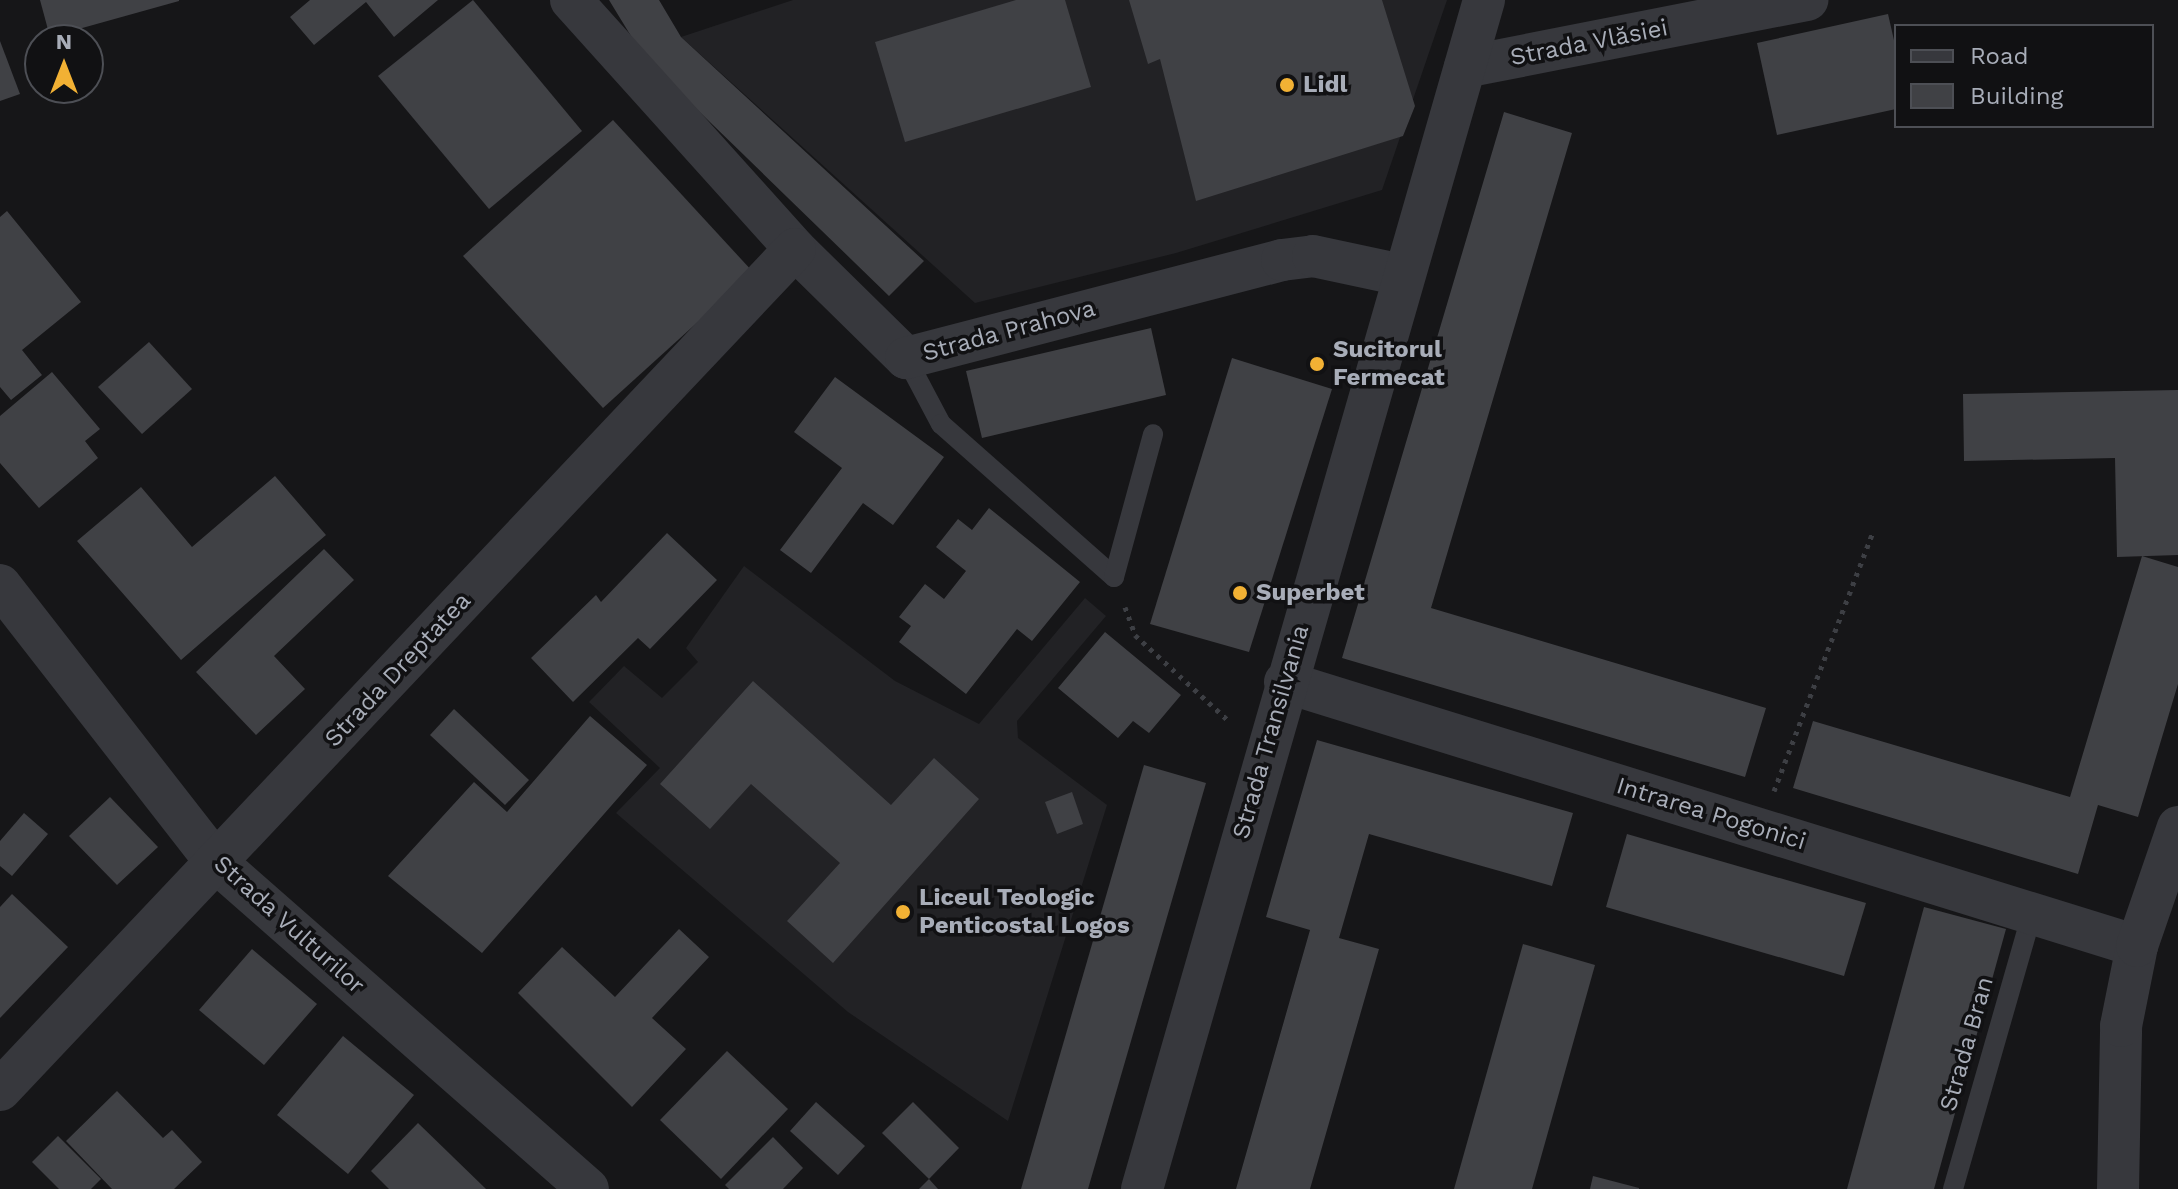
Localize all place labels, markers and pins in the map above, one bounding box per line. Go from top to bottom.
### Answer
place label: Lidl [1303,71,1347,99]
marker: Lidl [1278,76,1296,94]
place label: Sucitorul Fermecat [1333,336,1445,392]
marker: Sucitorul Fermecat [1308,355,1326,373]
place label: Superbet [1256,579,1365,607]
marker: Superbet [1231,584,1249,602]
place label: Liceul Teologic Penticostal Logos [919,884,1130,940]
marker: Liceul Teologic Penticostal Logos [894,903,912,921]

